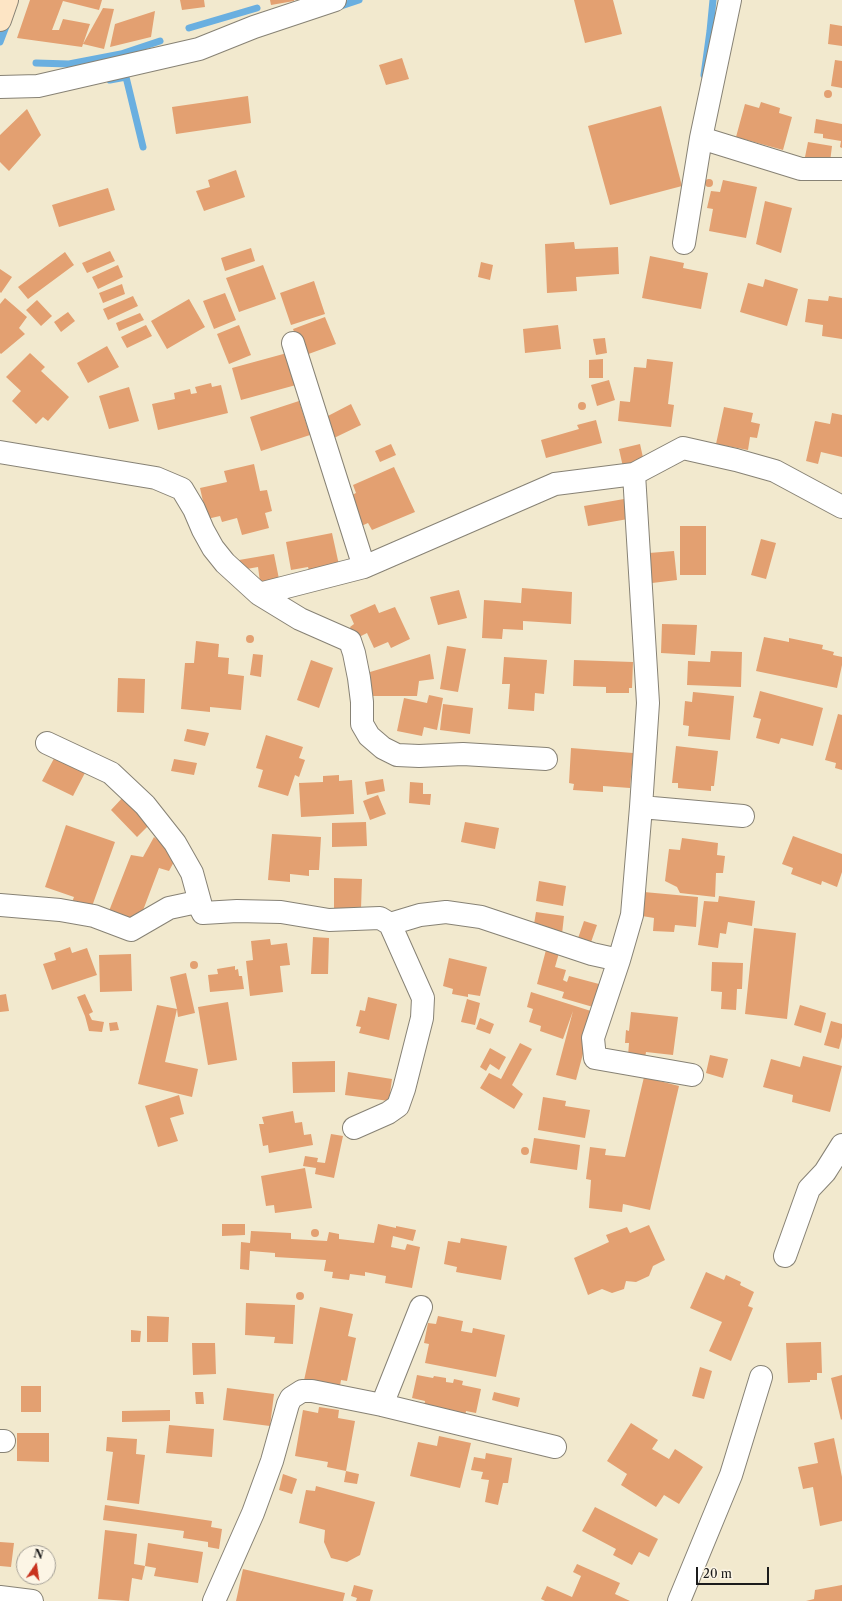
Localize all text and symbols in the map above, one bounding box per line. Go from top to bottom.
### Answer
north arrow [16,1545,56,1585]
text: N [32,1546,45,1562]
scale bar [698,1559,771,1585]
text: 20 m [703,1566,732,1581]

